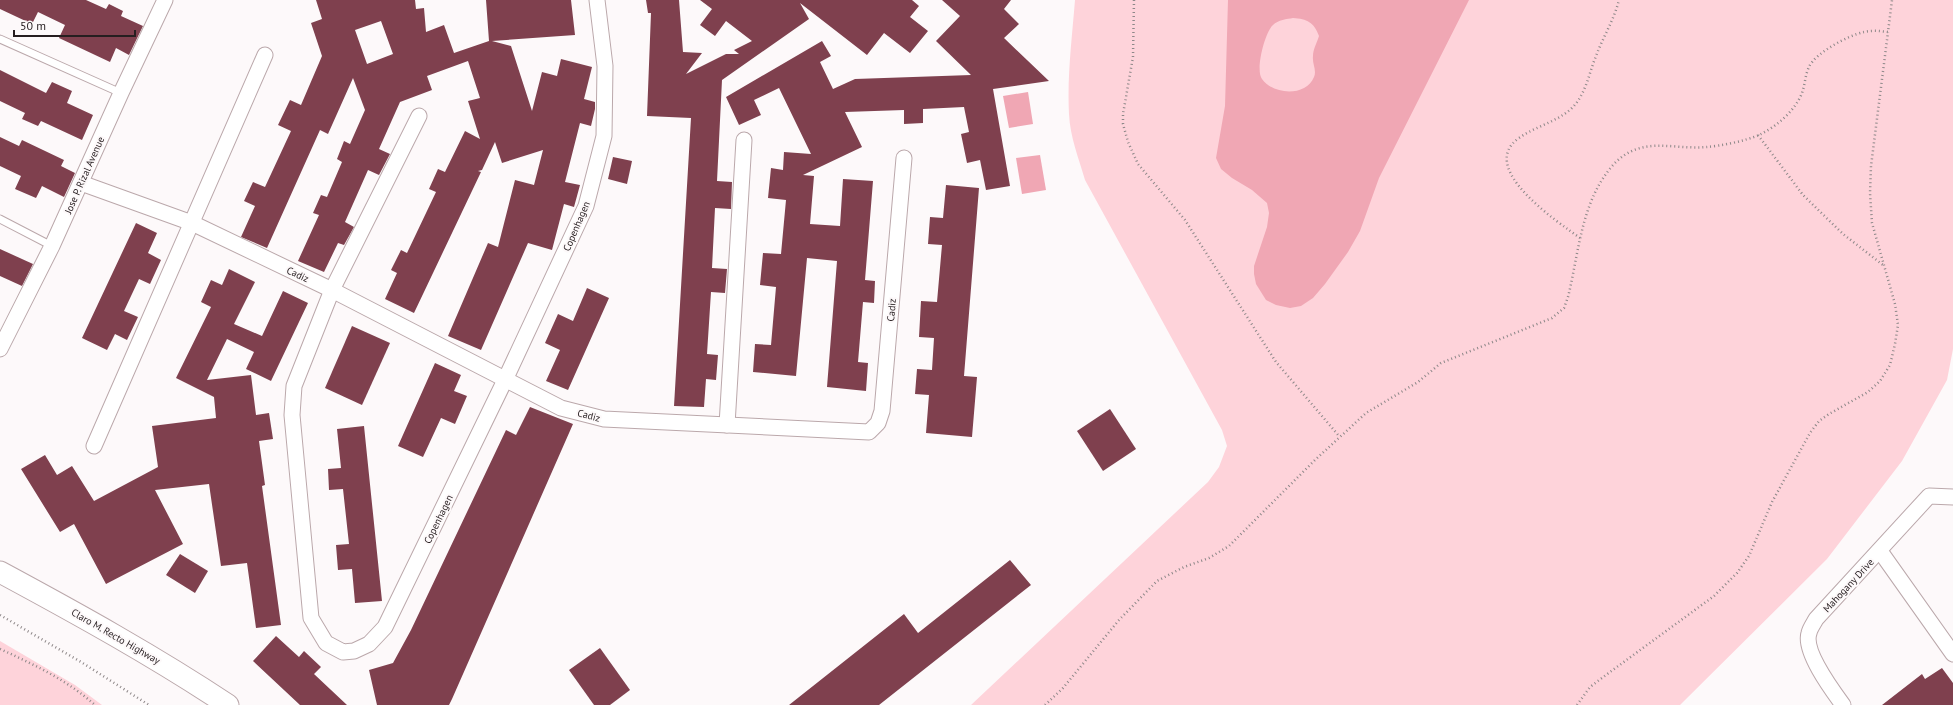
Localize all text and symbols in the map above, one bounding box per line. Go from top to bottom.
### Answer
scale bar [14,12,135,38]
text: 50 m [20,18,46,33]
street label: Jose P. Rizal Avenue [61,135,107,217]
street label: Copenhagen [560,199,593,253]
street label: Cadiz [285,264,311,285]
street label: Cadiz [884,298,899,322]
street label: Cadiz [576,406,602,425]
street label: Copenhagen [421,493,456,546]
street label: Mahogany Drive [1820,556,1877,615]
street label: Claro M. Recto Highway [69,606,163,667]

